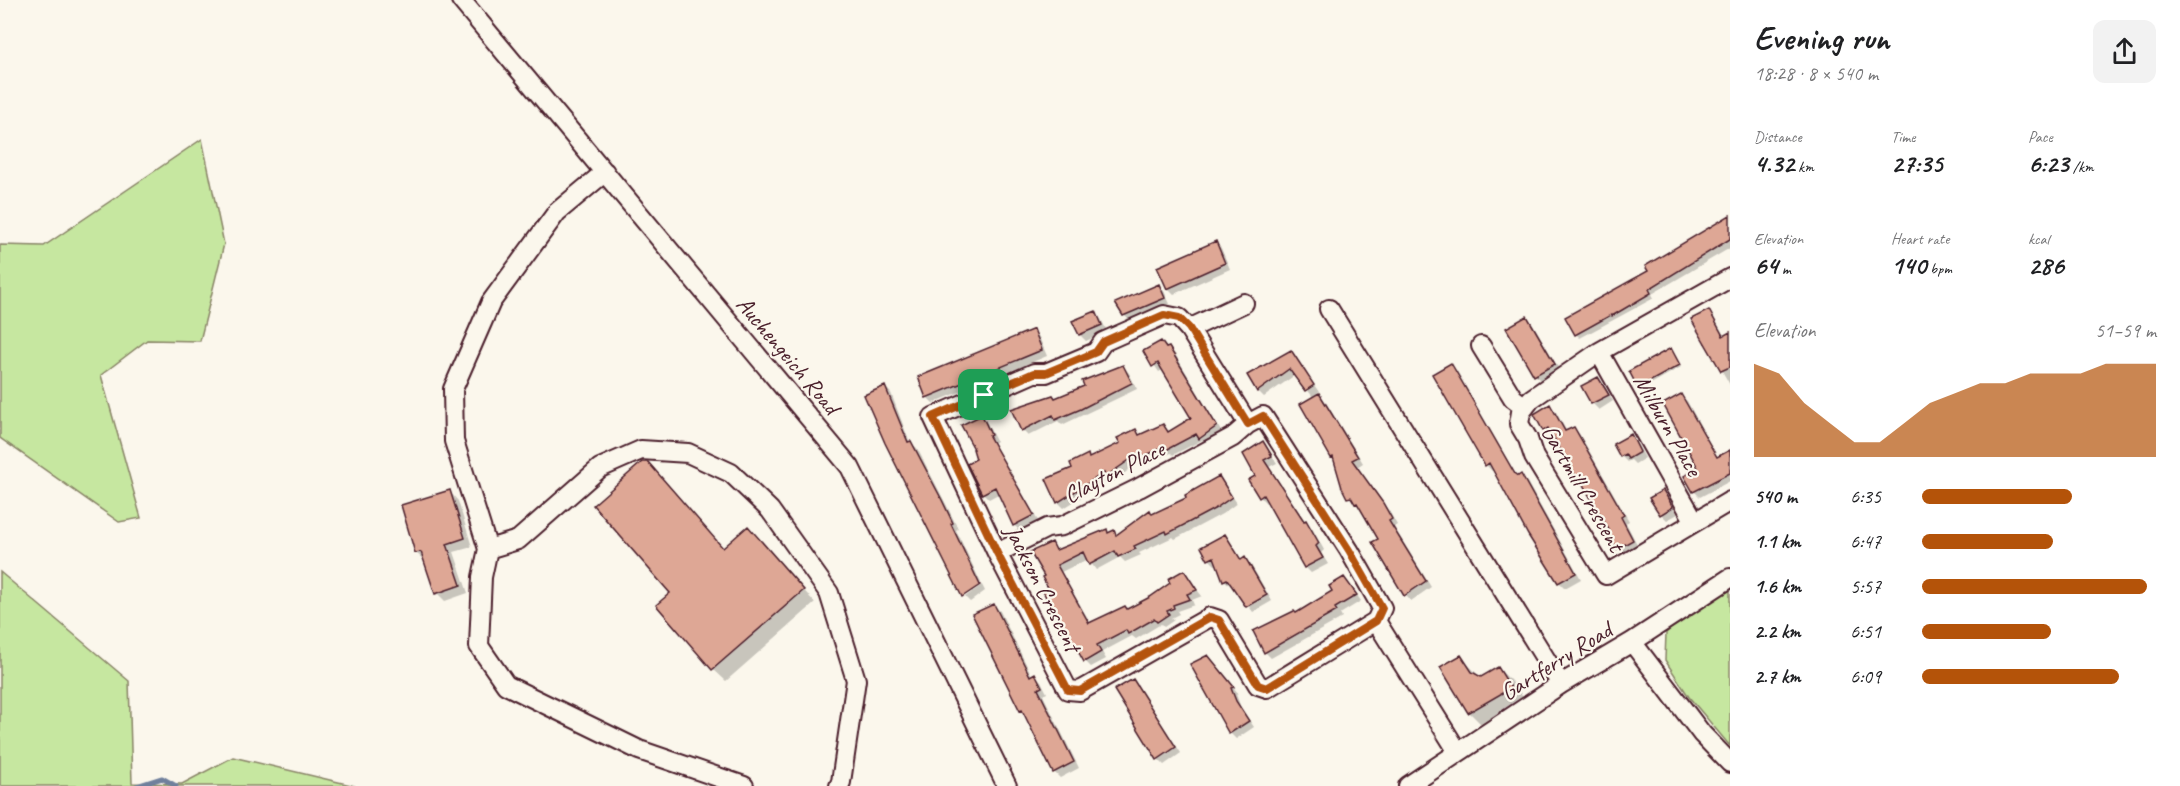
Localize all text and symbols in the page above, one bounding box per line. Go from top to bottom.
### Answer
text: Evening run [1754,17,1889,59]
button: share [2093,20,2156,83]
text: 18:28 · 8 × 540 m [1754,61,1878,86]
text: Distance [1754,127,1802,147]
text: Time [1891,127,1915,147]
text: Pace [2028,127,2053,147]
text: 4.32 [1754,147,1794,180]
text: 27:35 [1891,147,1942,180]
text: 6:23 [2028,147,2069,180]
text: km [1794,157,1814,177]
text: /km [2069,157,2094,177]
text: Elevation [1754,229,1803,249]
text: Heart rate [1891,229,1949,249]
text: kcal [2028,229,2049,249]
text: 64 [1754,249,1778,282]
text: 140 [1891,249,1926,282]
text: 286 [2028,249,2064,282]
text: m [1778,259,1791,279]
text: bpm [1926,259,1952,279]
street label: Auchengeich Road [730,290,848,423]
text: Elevation [1754,318,1816,343]
text: 51–59 m [2095,318,2156,343]
pin [958,369,1009,420]
street label: Milburn Place [1627,369,1710,483]
icon: arrive [967,378,1000,411]
street label: Gartmill Crescent [1535,419,1632,559]
street label: Clayton Place [1059,433,1171,510]
text: 540 m [1754,484,1797,509]
text: 6:35 [1850,484,1881,509]
street label: Jackson Crescent [998,518,1089,660]
text: 1.1 km [1754,529,1801,554]
text: 6:47 [1850,529,1881,554]
text: 1.6 km [1754,574,1801,599]
text: 5:57 [1850,574,1881,599]
street label: Gartferry Road [1495,613,1620,707]
text: 2.2 km [1754,619,1801,644]
text: 6:51 [1850,619,1881,644]
text: 2.7 km [1754,664,1800,689]
text: 6:09 [1850,664,1881,689]

